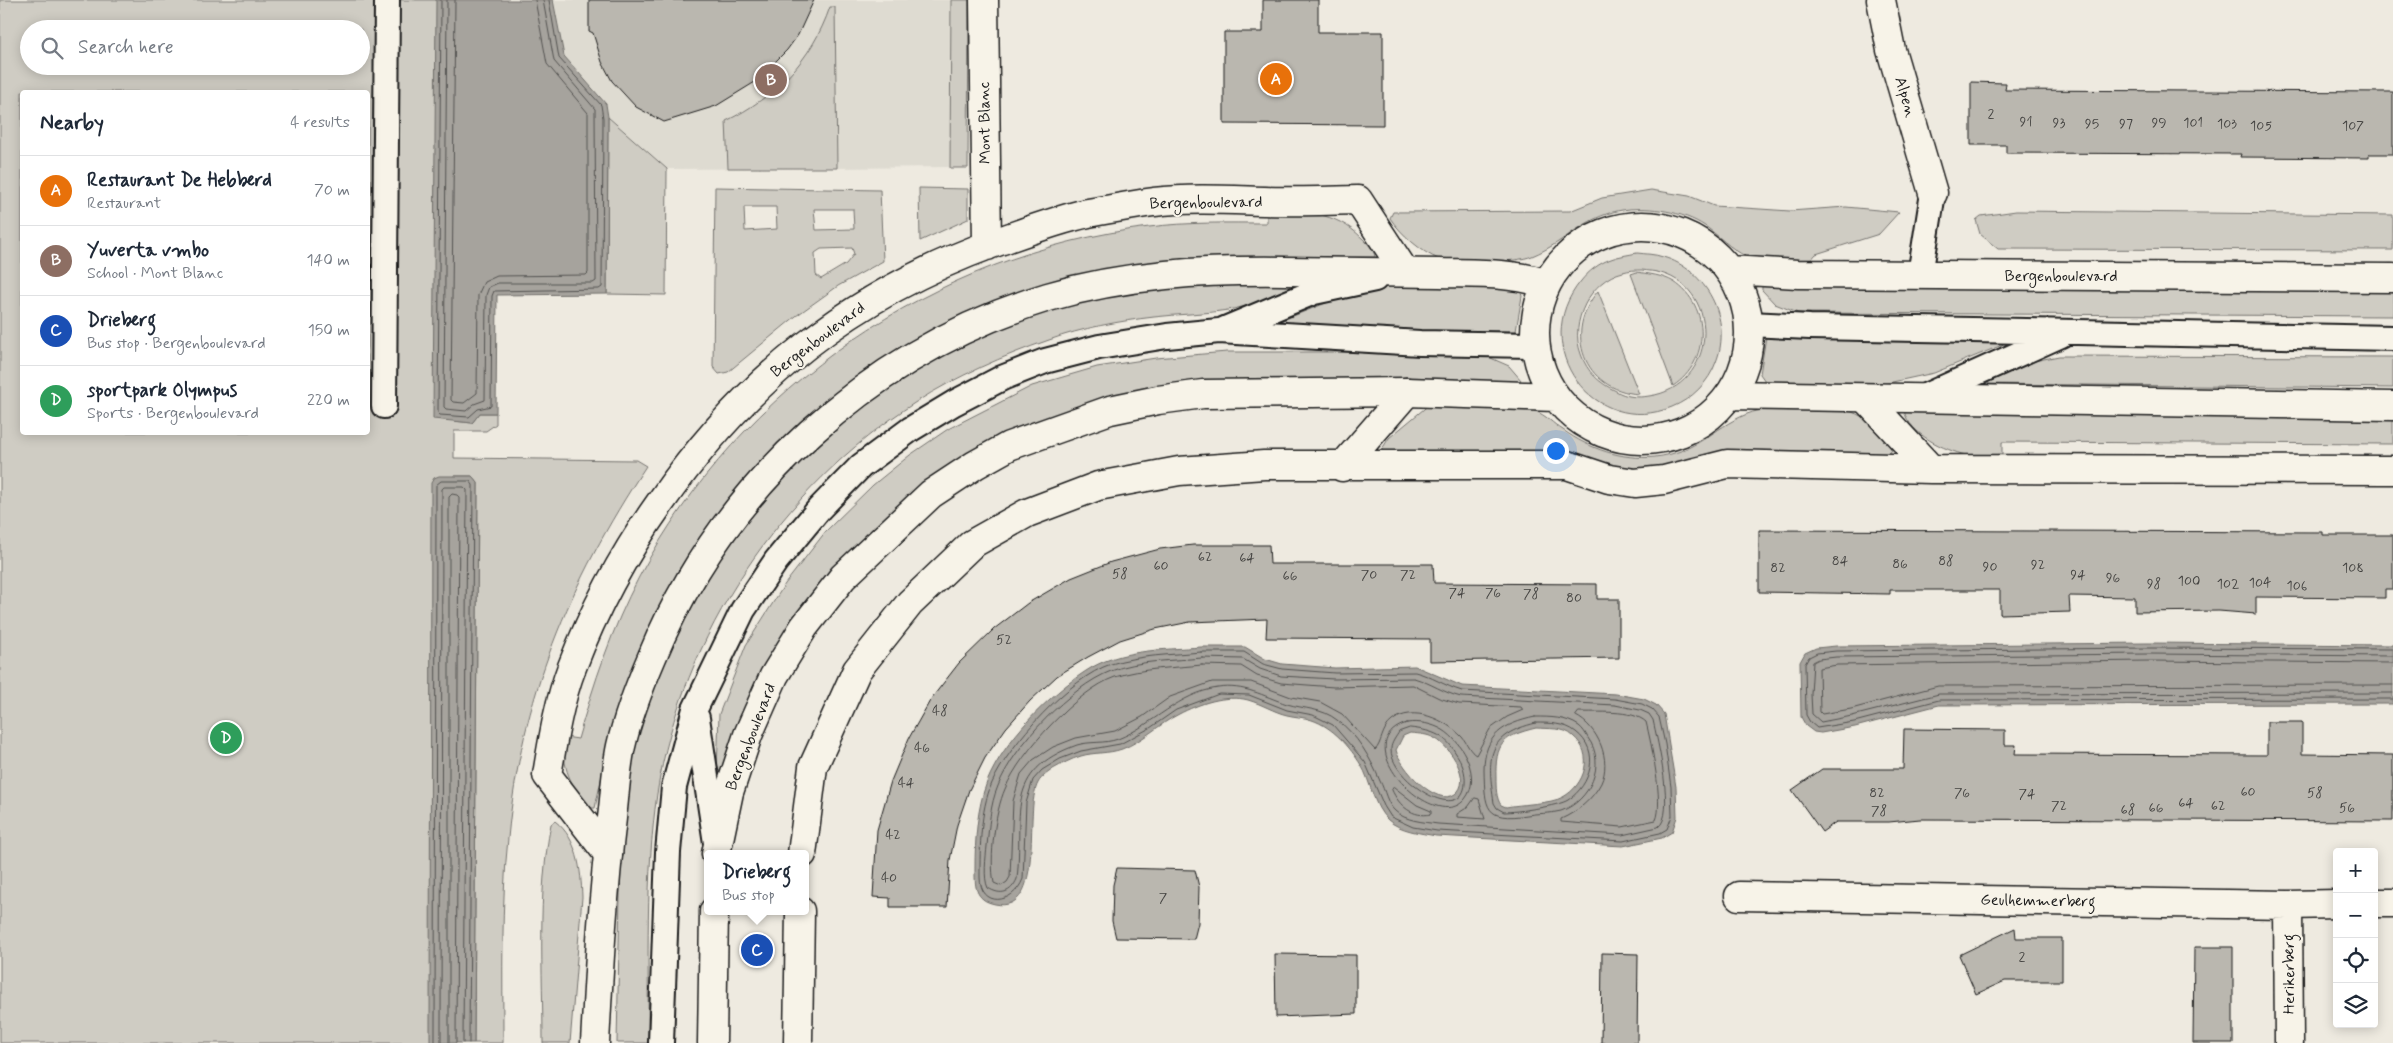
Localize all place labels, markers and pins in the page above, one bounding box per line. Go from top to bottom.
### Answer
pin: A [1260,60,1292,98]
pin: B [755,61,787,99]
pin: D [210,719,242,757]
pin: C [741,931,773,969]

